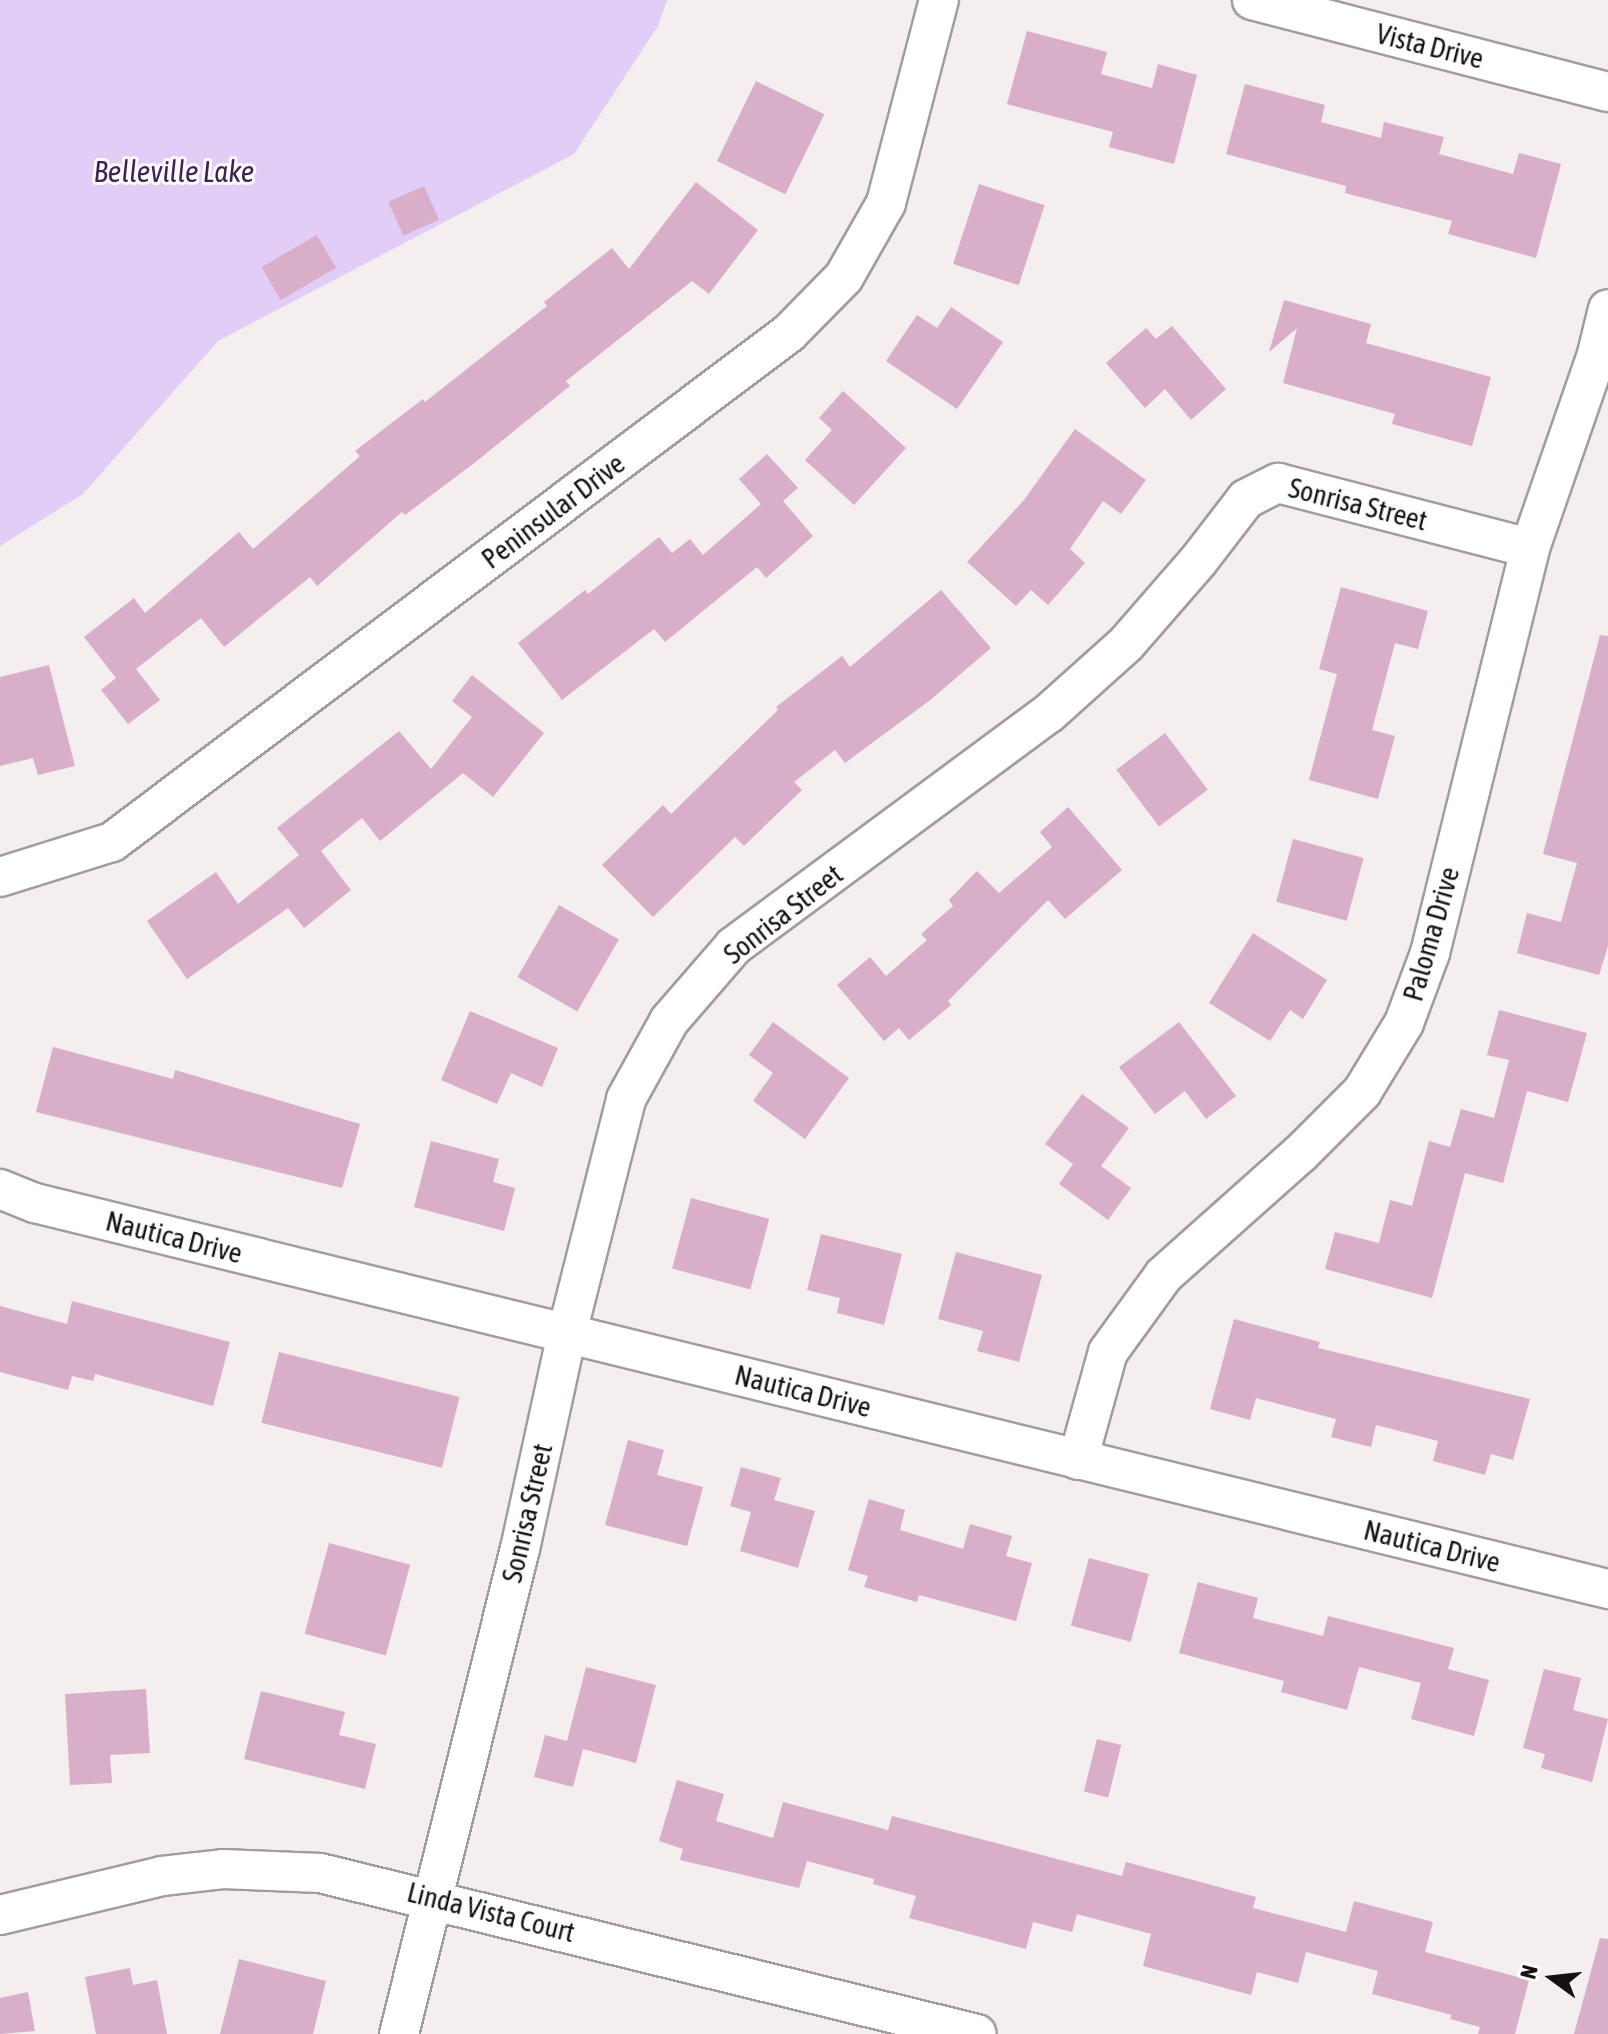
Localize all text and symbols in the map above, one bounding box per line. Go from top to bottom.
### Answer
street label: Vista Drive [1373,16,1487,76]
water label: Belleville Lake [94,153,254,189]
street label: Peninsular Drive [475,446,631,576]
street label: Sonrisa Street [1285,471,1431,537]
street label: Sonrisa Street [717,857,849,971]
street label: Paloma Drive [1396,863,1466,1005]
street label: Nautica Drive [102,1204,246,1270]
street label: Nautica Drive [731,1358,875,1424]
street label: Sonrisa Street [495,1440,559,1586]
street label: Nautica Drive [1360,1513,1504,1579]
street label: Linda Vista Court [404,1875,578,1949]
north arrow [1512,1938,1592,2018]
text: N [1515,1962,1543,1981]

